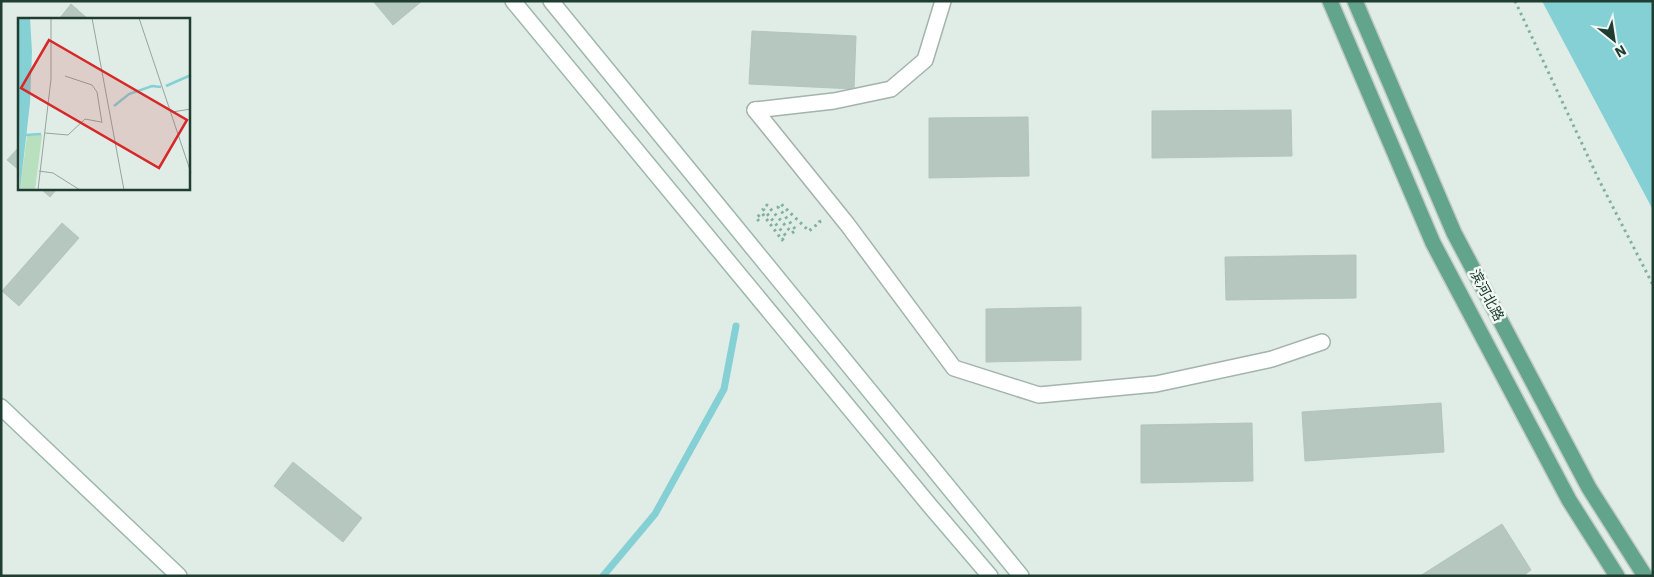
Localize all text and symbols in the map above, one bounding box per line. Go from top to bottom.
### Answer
north arrow [1589,15,1639,65]
inset map [18,18,190,190]
text: N [1612,41,1629,62]
street label: 滨河北路 [1466,266,1508,324]

